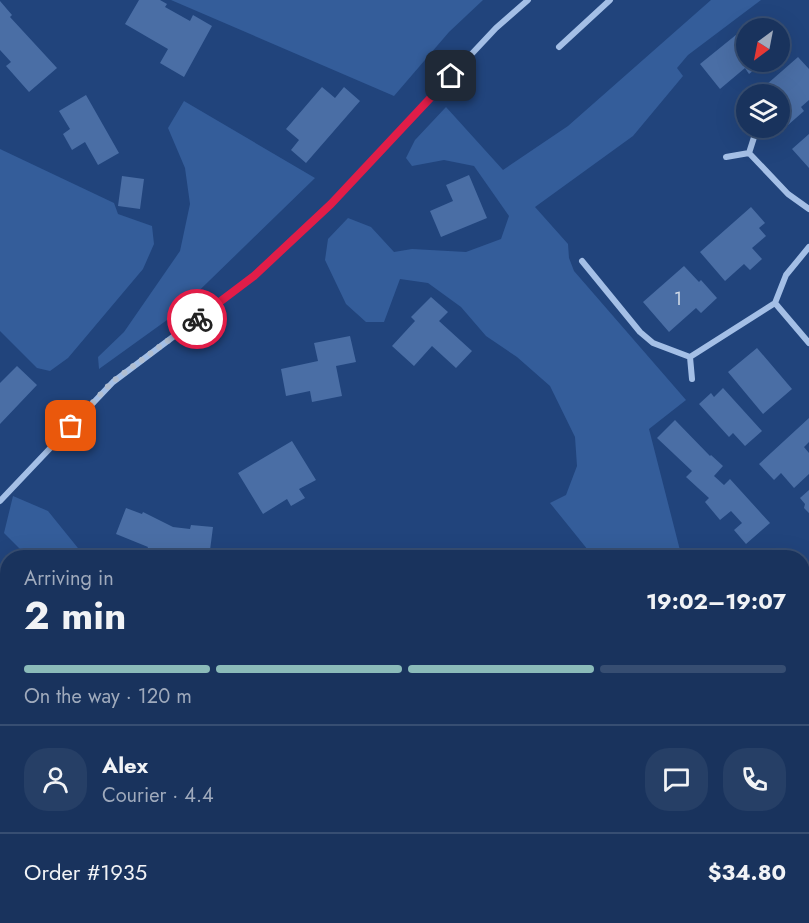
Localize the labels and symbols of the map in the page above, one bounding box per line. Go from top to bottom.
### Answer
north arrow [736,18,790,72]
pin [425,50,476,101]
house number: 1 [674,286,682,312]
courier [167,289,227,349]
pin [45,400,96,451]

